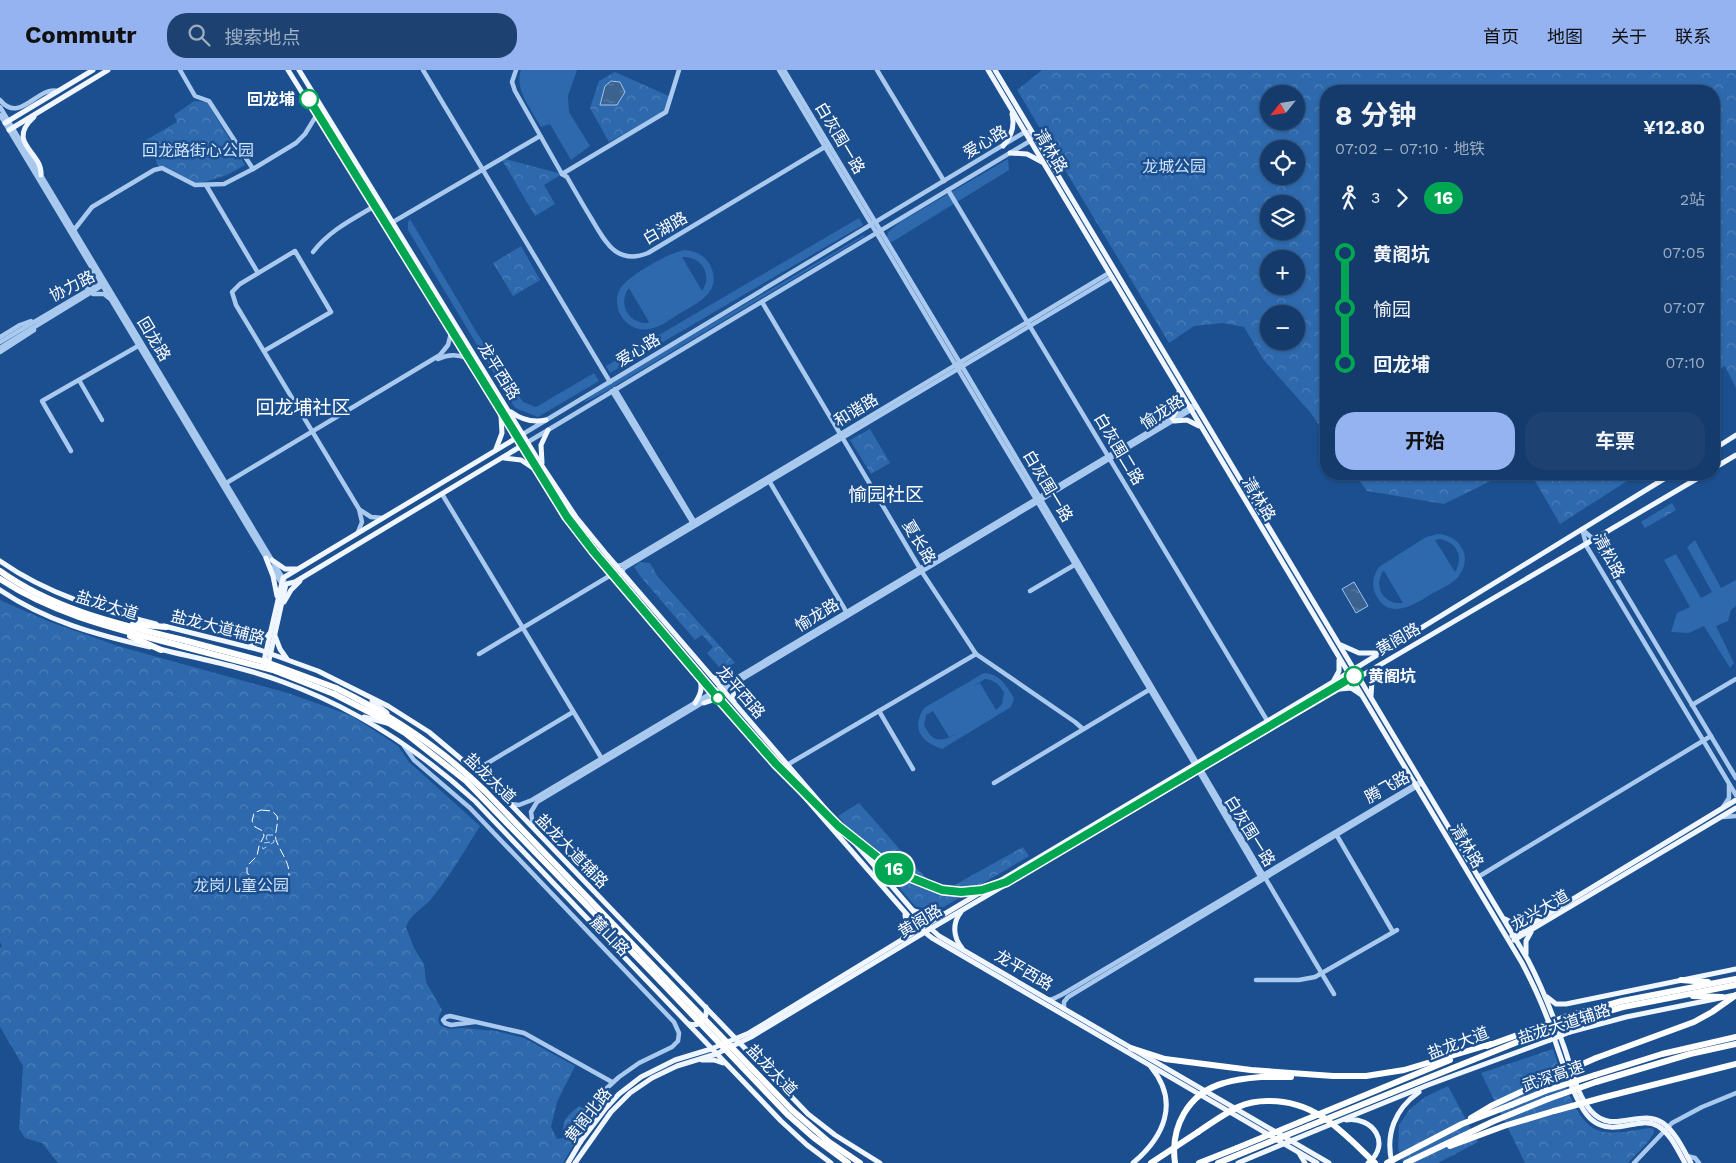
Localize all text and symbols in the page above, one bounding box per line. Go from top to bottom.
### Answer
search box [167,13,517,58]
text: Commutr [25,21,137,49]
icon: search [185,21,213,49]
text: 搜索地点 [225,26,301,49]
text: 首页 [1483,26,1519,47]
text: 地图 [1547,26,1583,47]
text: 关于 [1611,26,1647,47]
text: 联系 [1675,26,1711,47]
north arrow [1260,85,1305,130]
map controls [1260,85,1305,350]
marker: 回龙埔 [299,89,319,109]
place label: 回龙埔 [247,90,295,109]
street label: 白灰围一路 [811,99,869,177]
text: 8 分钟 [1335,99,1417,132]
text: ¥12.80 [1643,116,1705,139]
street label: 爱心路 [960,121,1010,163]
street label: 清林路 [1030,126,1072,176]
text: 07:02 – 07:10 · 地铁 [1335,139,1485,158]
button: locate [1260,140,1305,185]
park label: 回龙路街心公园 [142,141,254,160]
park label: 龙城公园 [1142,157,1206,176]
icon: walk [1335,184,1363,212]
icon: forward [1388,184,1416,212]
text: 16 [1434,187,1453,208]
text: 3 [1371,188,1380,207]
text: 2站 [1680,190,1705,209]
button: layers [1260,195,1305,240]
street label: 白湖路 [639,208,691,248]
text: 黄阁坑 [1373,243,1430,266]
text: 07:05 [1662,243,1705,262]
button: + [1260,250,1305,295]
street label: 协力路 [46,267,98,305]
text: 愉园 [1373,298,1411,321]
text: 07:07 [1663,298,1705,317]
button: − [1260,305,1305,350]
street label: 回龙路 [133,314,175,364]
street label: 爱心路 [613,329,663,371]
street label: 龙平西路 [474,339,524,403]
text: 回龙埔 [1373,353,1430,376]
text: 07:10 [1665,353,1705,372]
street label: 和谐路 [831,389,881,431]
street label: 愉龙路 [1137,391,1187,433]
district label: 回龙埔社区 [255,396,351,419]
street label: 白灰围二路 [1090,410,1148,488]
button: 开始 [1335,412,1515,470]
button: 车票 [1525,412,1705,470]
street label: 白灰围一路 [1019,447,1077,525]
street label: 清林路 [1238,474,1280,524]
district label: 愉园社区 [848,483,924,506]
street label: 夏长路 [898,517,940,567]
street label: 清松路 [1589,530,1629,582]
street label: 盐龙大道 [74,587,140,623]
street label: 愉龙路 [792,594,842,636]
street label: 盐龙大道辅路 [169,606,267,648]
street label: 黄阁路 [1372,619,1424,659]
street label: 龙平西路 [713,662,769,722]
marker: 黄阁坑 [1344,666,1364,686]
place label: 黄阁坑 [1368,667,1416,686]
unlabelled marker [711,691,725,705]
street label: 盐龙大道 [460,749,520,807]
street label: 腾飞路 [1361,767,1413,807]
street label: 白灰围一路 [1221,792,1279,870]
street label: 盐龙大道辅路 [532,810,612,892]
street label: 清林路 [1446,821,1488,871]
line badge: 16 [872,853,916,885]
text: 16 [885,858,903,879]
park label: 龙岗儿童公园 [193,876,289,895]
street label: 龙兴大道 [1508,886,1572,934]
street label: 黄阁路 [895,900,945,942]
street label: 麓山路 [586,912,634,960]
street label: 龙平西路 [992,946,1056,994]
street label: 盐龙大道辅路 [1515,1000,1613,1048]
street label: 盐龙大道 [1425,1023,1491,1063]
street label: 盐龙大道 [743,1040,801,1100]
street label: 武深高速 [1520,1057,1586,1095]
street label: 黄阁北路 [561,1084,615,1146]

